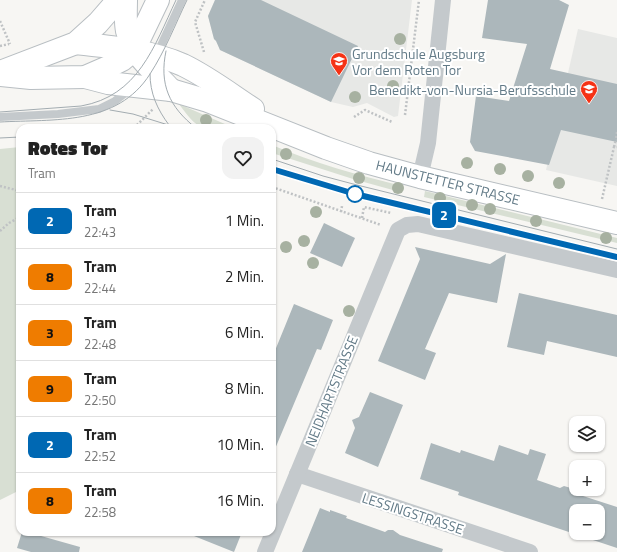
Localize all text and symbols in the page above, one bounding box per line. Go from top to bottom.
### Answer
place label: Grundschule Augsburg Vor dem Roten Tor [352,43,485,80]
school or university icon: Grundschule Augsburg Vor dem Roten Tor [329,51,349,76]
place label: Benedikt-von-Nursia-Berufsschule [369,79,576,100]
school or university icon: Benedikt-von-Nursia-Berufsschule [579,79,599,104]
text: Rotes Tor [28,133,108,162]
button: heart [222,137,264,179]
street label: HAUNSTETTER STRASSE [374,154,522,210]
text: Tram [28,163,56,183]
unlabelled marker [346,185,364,203]
text: Tram [84,199,117,222]
line badge: 2 [431,202,457,228]
text: 2 [440,204,448,225]
text: 1 Min. [225,209,264,232]
text: 2 [46,210,54,231]
text: 22:43 [84,222,116,242]
text: Tram [84,255,117,278]
text: 2 Min. [225,265,264,288]
text: 8 [46,266,54,287]
text: 22:44 [84,278,116,298]
text: Tram [84,311,117,334]
text: 6 Min. [225,321,264,344]
text: 3 [46,322,54,343]
street label: NEIDHARTSTRASSE [299,332,363,450]
text: 22:48 [84,334,116,354]
text: Tram [84,367,117,390]
text: 8 Min. [225,377,264,400]
text: 9 [46,378,54,399]
text: 22:50 [84,390,116,410]
map controls [569,416,605,540]
button: layers [569,416,605,452]
text: Tram [84,423,117,446]
text: 10 Min. [217,433,264,456]
text: 2 [46,434,54,455]
text: 22:52 [84,446,116,466]
button: + [569,460,605,496]
text: Tram [84,479,117,502]
street label: LESSINGSTRASSE [359,487,467,539]
text: 16 Min. [217,489,264,512]
text: 8 [46,490,54,511]
text: 22:58 [84,502,116,522]
button: − [569,504,605,540]

